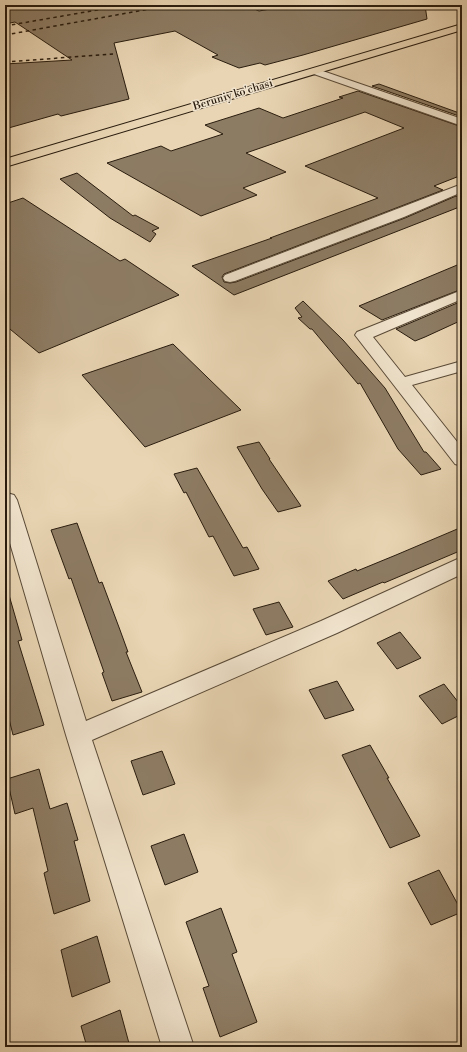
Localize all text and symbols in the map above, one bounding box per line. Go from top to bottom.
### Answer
street label: Beruniy ko'chasi [190,76,275,114]

